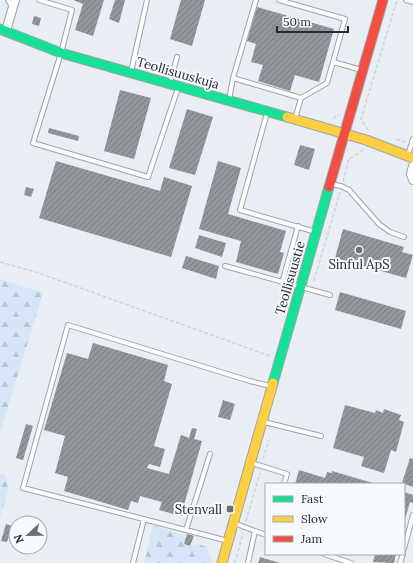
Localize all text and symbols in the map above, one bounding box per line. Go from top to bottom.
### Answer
scale bar [277,8,348,34]
text: 50 m [283,14,311,29]
street label: Teollisuuskuja [135,53,222,93]
street label: Teollisuustie [271,239,309,317]
marker: Sinful ApS [354,245,364,255]
place label: Sinful ApS [328,256,390,273]
legend [265,483,405,555]
text: Fast [301,491,324,506]
place label: Stenvall [175,501,222,518]
marker: Stenvall [225,504,235,514]
text: Slow [301,511,328,526]
north arrow [8,515,48,555]
text: Jam [300,531,322,546]
text: N [10,532,27,545]

